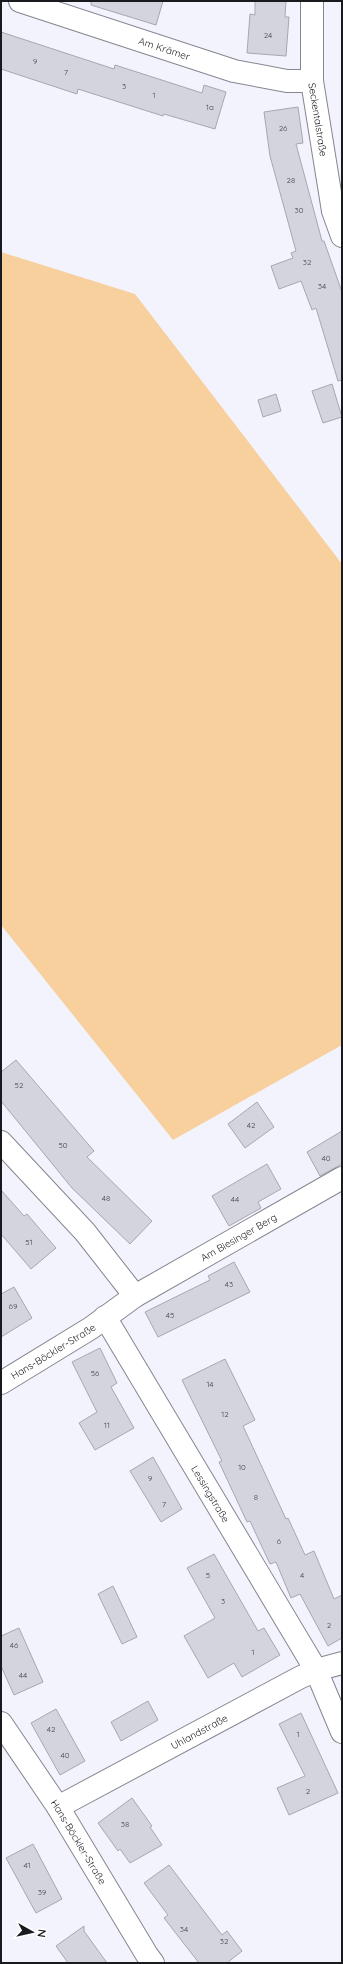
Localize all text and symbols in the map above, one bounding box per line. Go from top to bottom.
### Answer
house number: 24 [264,30,272,40]
street label: Am Krämer [137,34,192,63]
house number: 9 [33,56,38,66]
house number: 7 [64,67,68,77]
house number: 3 [122,81,126,91]
street label: Seckentalstraße [305,82,330,158]
house number: 1 [153,90,156,100]
house number: 1a [206,102,214,112]
house number: 26 [279,123,288,133]
house number: 28 [287,175,295,185]
house number: 30 [295,205,304,215]
house number: 32 [303,257,312,267]
house number: 34 [318,281,326,291]
house number: 52 [15,1080,24,1090]
house number: 42 [247,1120,256,1130]
house number: 50 [58,1140,68,1150]
house number: 40 [322,1153,331,1163]
house number: 48 [102,1193,110,1203]
house number: 44 [231,1194,239,1204]
street label: Am Biesinger Berg [198,1211,279,1264]
house number: 51 [25,1237,33,1247]
house number: 43 [225,1279,233,1289]
house number: 69 [9,1301,18,1311]
house number: 45 [166,1310,174,1320]
street label: Hans-Böckler-Straße [9,1321,99,1382]
house number: 56 [91,1368,100,1378]
house number: 14 [206,1379,214,1389]
house number: 12 [221,1409,229,1419]
house number: 11 [104,1420,110,1430]
house number: 10 [238,1462,246,1472]
street label: Lessingstraße [188,1463,232,1525]
house number: 9 [148,1473,153,1483]
house number: 8 [254,1492,258,1502]
house number: 7 [162,1499,166,1509]
house number: 6 [277,1536,282,1546]
house number: 5 [206,1570,210,1580]
house number: 4 [300,1570,304,1580]
house number: 3 [221,1596,225,1606]
house number: 2 [327,1620,332,1630]
house number: 46 [10,1640,19,1650]
house number: 1 [252,1647,255,1657]
house number: 44 [19,1670,27,1680]
street label: Uhlandstraße [169,1711,230,1752]
house number: 42 [47,1724,56,1734]
house number: 1 [297,1729,300,1739]
house number: 40 [61,1750,70,1760]
house number: 2 [306,1786,311,1796]
street label: Hans-Böckler-Straße [48,1797,109,1887]
house number: 38 [121,1819,129,1829]
house number: 41 [23,1860,31,1870]
house number: 39 [38,1887,47,1897]
north arrow [12,1912,52,1952]
house number: 34 [180,1924,188,1934]
text: N [34,1928,49,1938]
house number: 32 [220,1936,229,1946]

